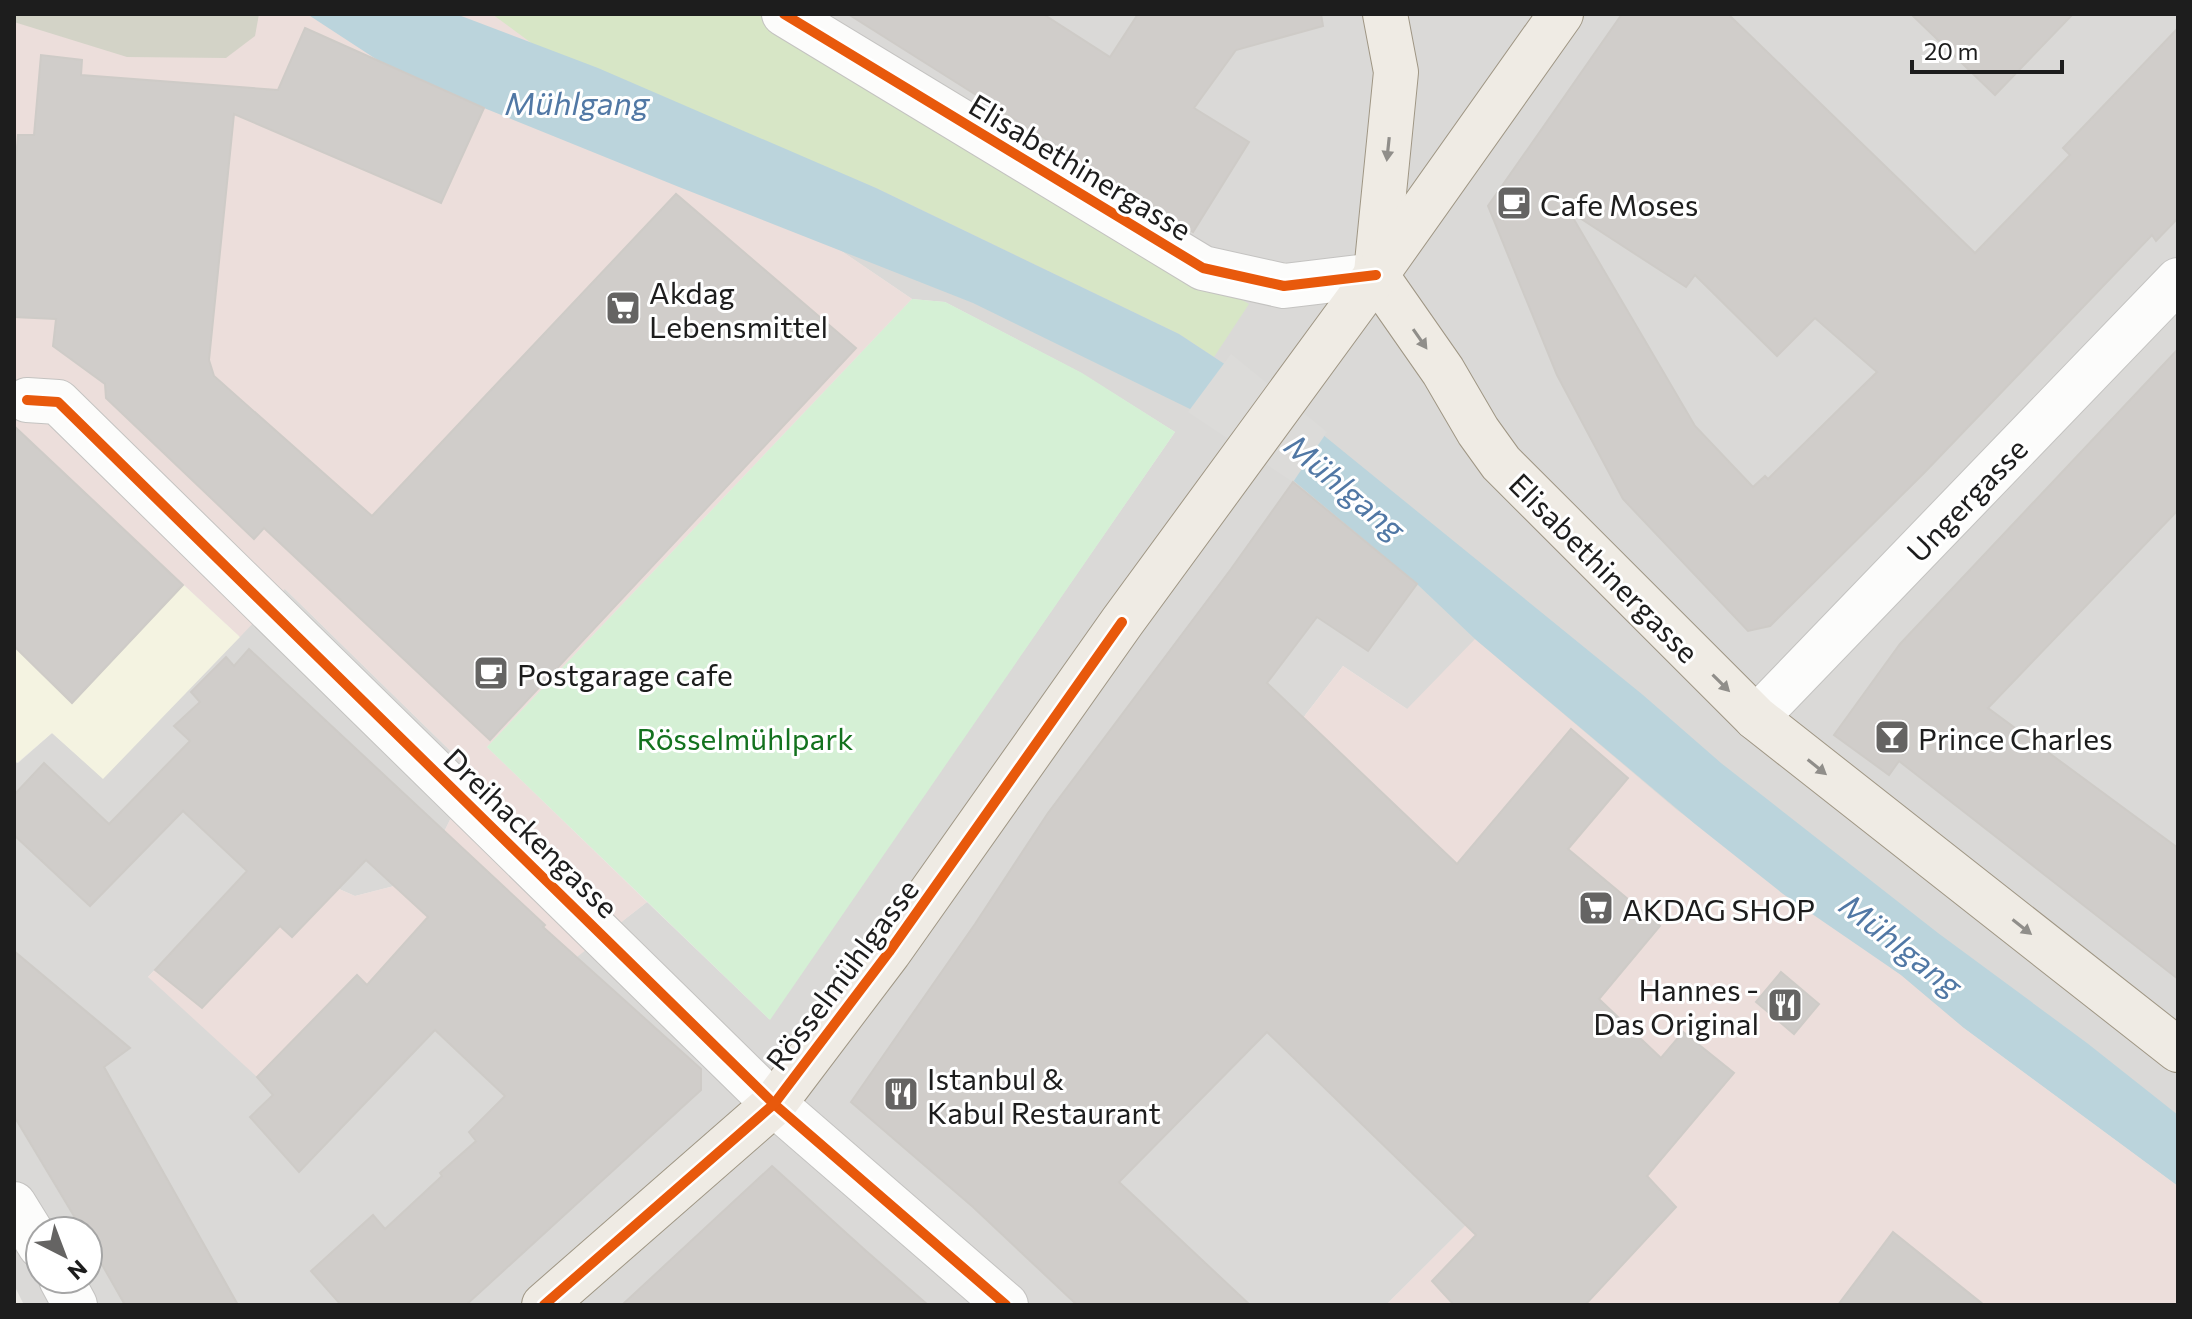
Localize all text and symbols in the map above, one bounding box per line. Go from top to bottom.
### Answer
scale bar [1912,24,2062,74]
text: 20 m [1924,36,1978,65]
water label: Mühlgang [505,82,651,122]
street label: Elisabethinergasse [963,85,1199,247]
one-way arrow [1382,137,1395,162]
cafe icon: Cafe Moses [1495,184,1533,222]
place label: Cafe Moses [1540,185,1698,222]
place label: Akdag Lebensmittel [649,273,828,344]
supermarket icon: Akdag Lebensmittel [604,289,642,327]
one-way arrow [1412,329,1427,350]
water label: Mühlgang [1278,424,1415,549]
street label: Ungergasse [1898,429,2034,569]
street label: Elisabethinergasse [1503,465,1707,669]
cafe icon: Postgarage cafe [472,654,510,692]
place label: Postgarage cafe [517,655,733,692]
one-way arrow [1711,674,1730,692]
bar icon: Prince Charles [1873,718,1911,756]
park label: Rösselmühlpark [637,719,853,756]
place label: Prince Charles [1918,719,2113,756]
street label: Dreihackengasse [437,739,627,925]
one-way arrow [1806,758,1826,775]
street label: Rösselmühlgasse [757,871,925,1077]
water label: Mühlgang [1833,884,1973,1005]
supermarket icon: AKDAG SHOP [1577,889,1615,927]
place label: AKDAG SHOP [1622,890,1815,927]
one-way arrow [2012,918,2032,935]
place label: Hannes - Das Original [1593,970,1759,1041]
restaurant icon: Hannes - Das Original [1766,986,1804,1024]
place label: Istanbul & Kabul Restaurant [927,1059,1161,1130]
restaurant icon: Istanbul & Kabul Restaurant [882,1075,920,1113]
north arrow [24,1215,104,1295]
text: N [63,1255,93,1286]

